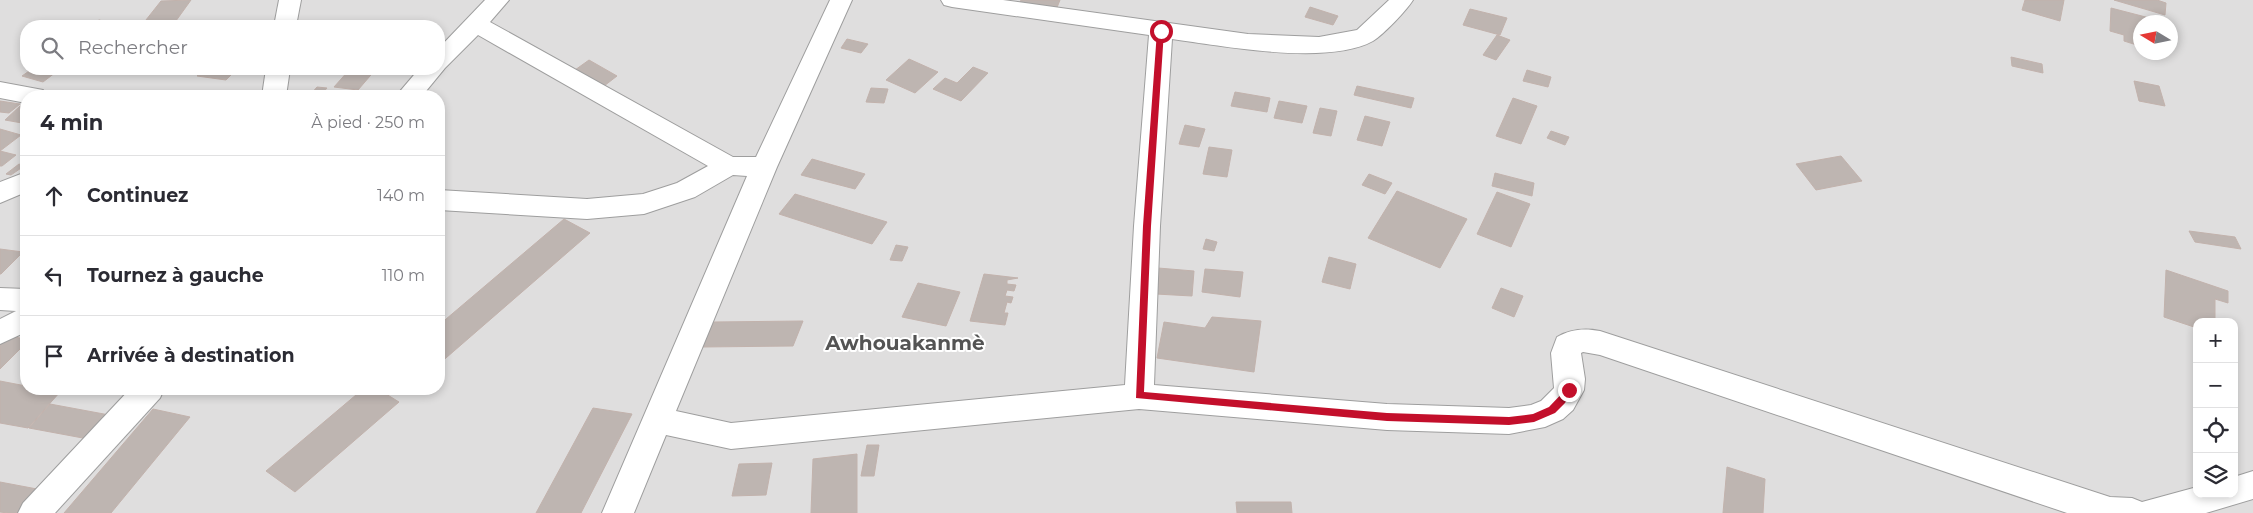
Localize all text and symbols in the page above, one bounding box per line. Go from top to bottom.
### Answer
north arrow [2133,15,2178,60]
search box [20,20,445,75]
route start [1150,20,1173,43]
icon: search [38,34,66,62]
text: Rechercher [78,36,188,59]
text: 4 min [40,110,103,135]
text: À pied · 250 m [311,113,425,132]
icon: ahead [40,182,68,210]
text: Continuez [87,184,188,207]
text: 140 m [377,186,425,205]
icon: left [40,262,68,290]
text: Tournez à gauche [87,264,264,287]
text: 110 m [382,266,425,285]
map controls [2193,318,2238,498]
button: + [2193,318,2238,363]
district label: Awhouakanmè [824,331,985,355]
icon: arrive [40,342,68,370]
text: Arrivée à destination [87,344,295,367]
button: − [2193,363,2238,408]
route end [1558,379,1581,402]
button: locate [2193,408,2238,453]
button: layers [2193,453,2238,498]

